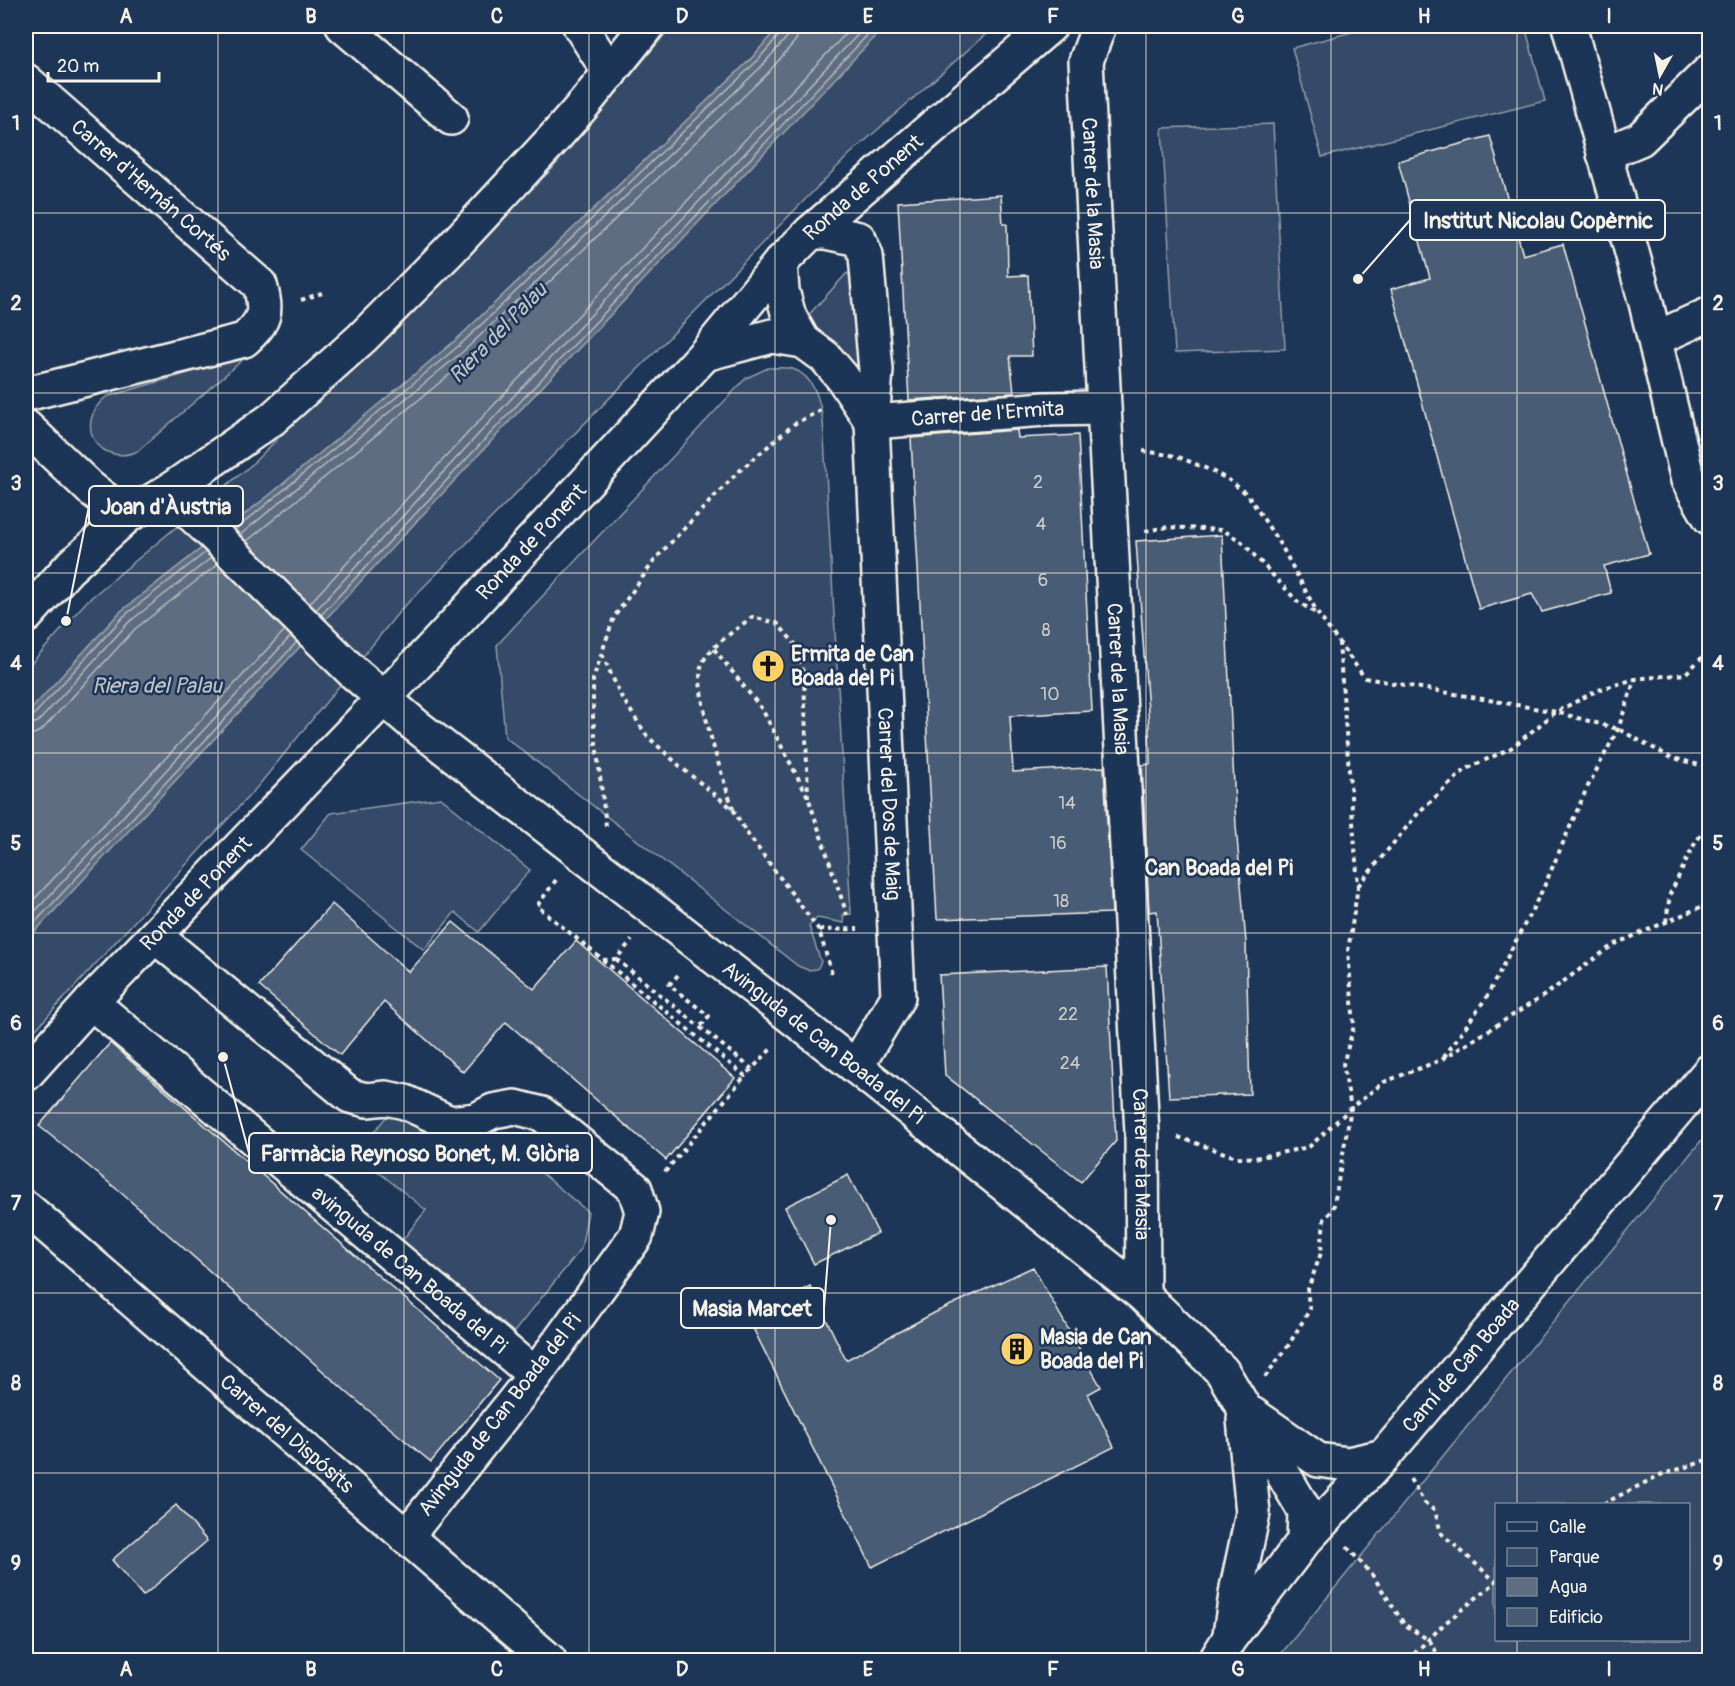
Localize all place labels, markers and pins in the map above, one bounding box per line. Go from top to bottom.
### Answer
callout: Institut Nicolau Copèrnic [1410,200,1665,240]
callout: Joan d'Àustria [89,486,243,526]
place label: Ermita de Can Boada del Pi [791,641,914,692]
church icon: Ermita de Can Boada del Pi [750,648,786,684]
callout: Farmàcia Reynoso Bonet, M. Glòria [249,1133,592,1173]
callout: Masia Marcet [681,1288,824,1328]
place label: Masia de Can Boada del Pi [1040,1324,1152,1375]
building icon: Masia de Can Boada del Pi [999,1331,1035,1367]

